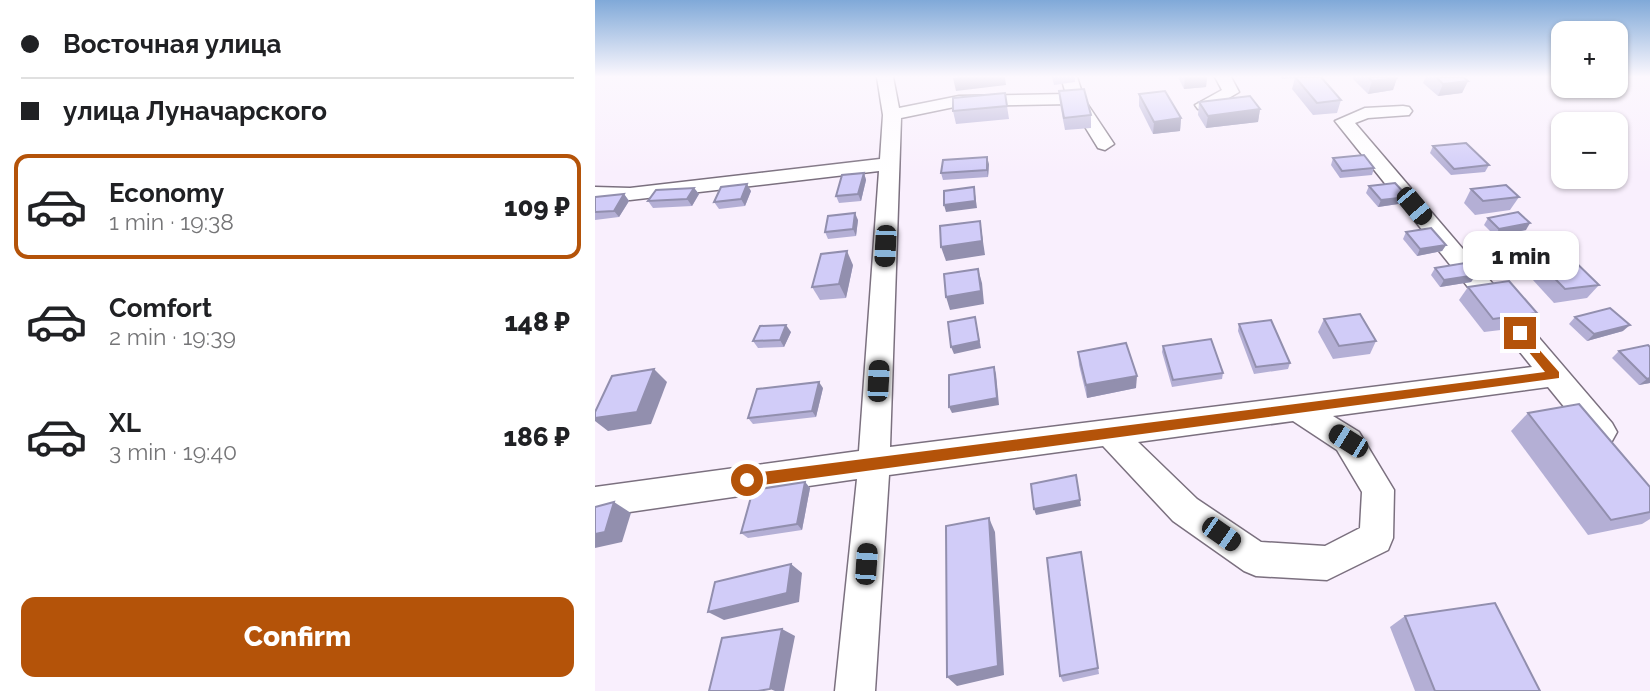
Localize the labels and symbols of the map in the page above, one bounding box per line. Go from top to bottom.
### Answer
car [1393,183,1436,229]
car [874,224,897,268]
callout: 1 min [1462,232,1578,280]
route end [1504,317,1536,349]
car [867,359,890,403]
car [1325,421,1372,461]
route start [731,464,763,496]
car [1198,513,1245,555]
car [855,542,878,586]

